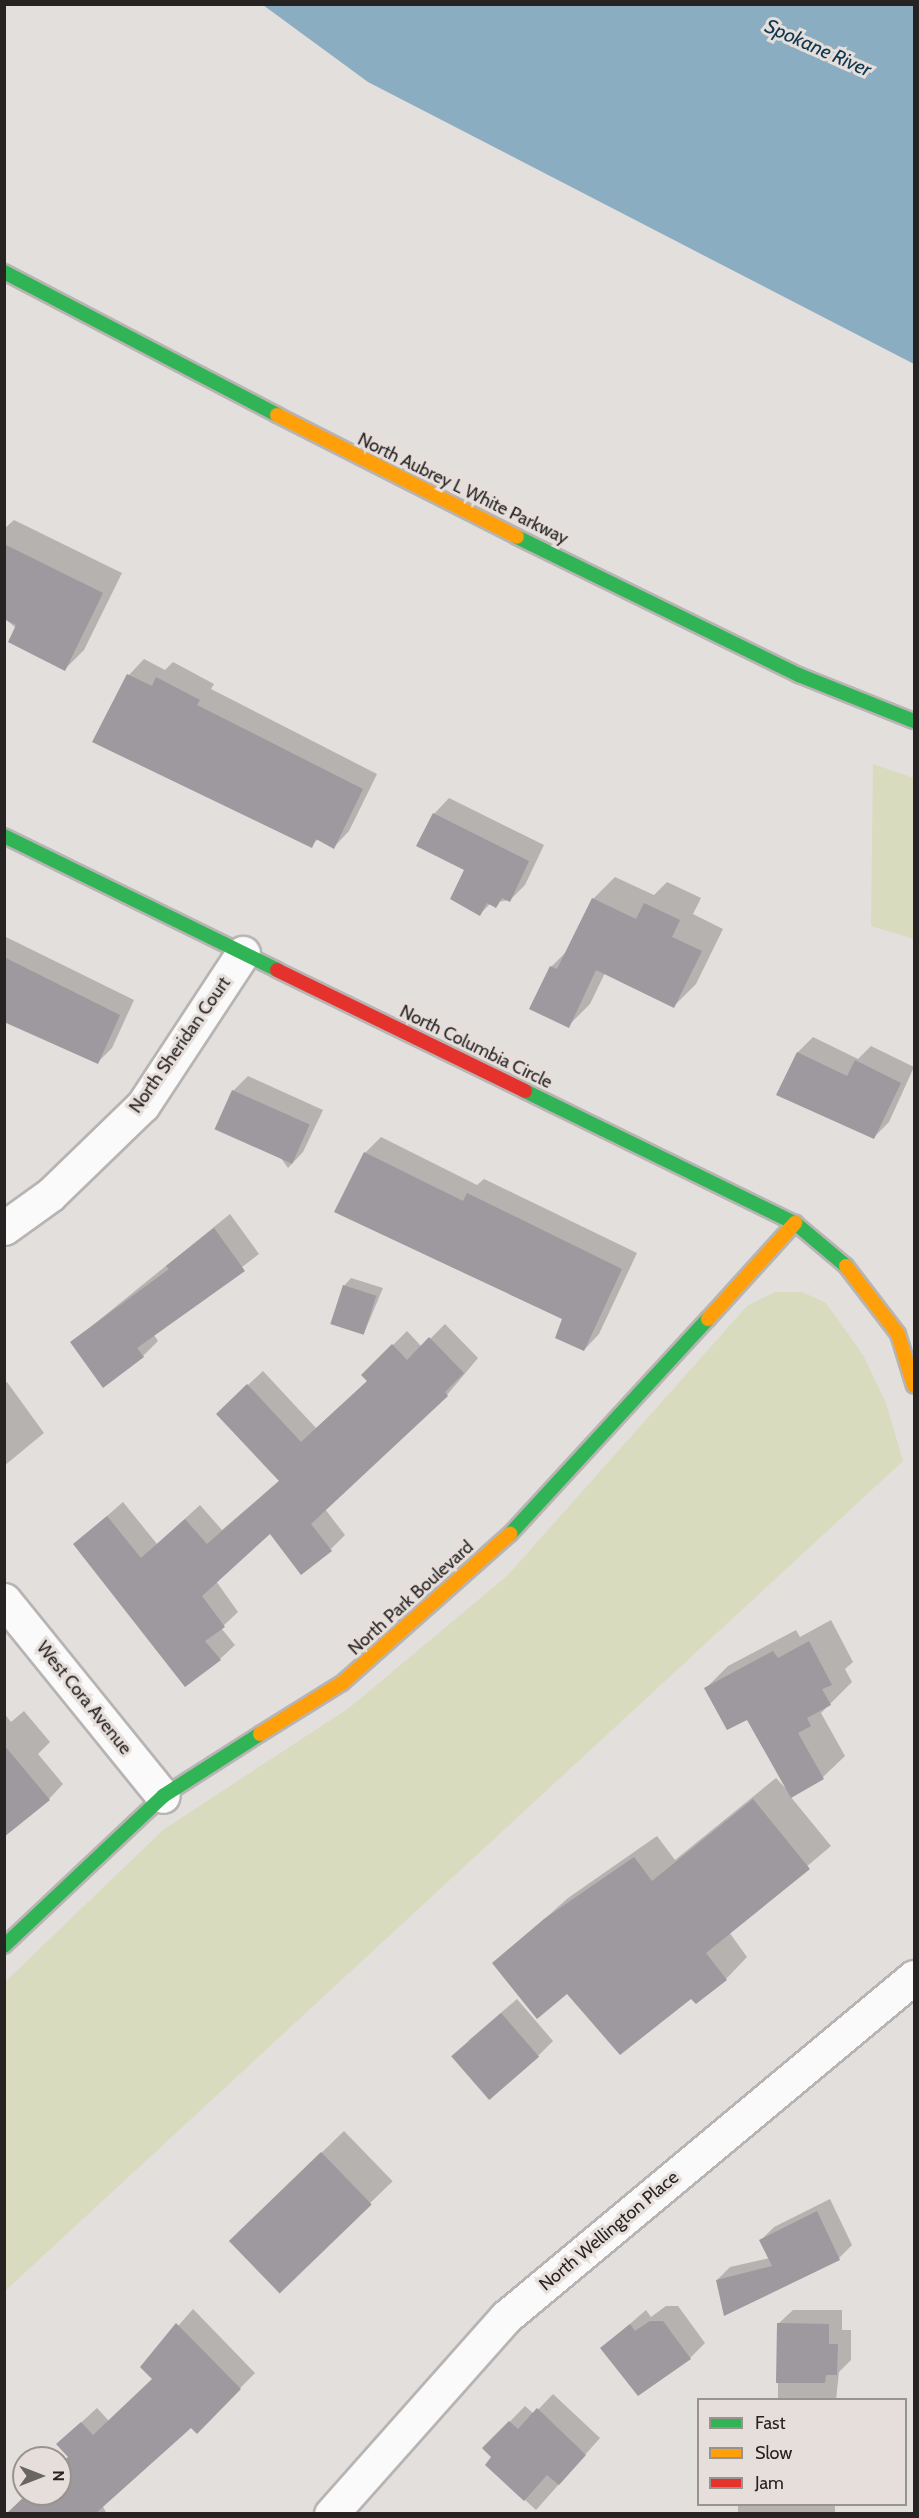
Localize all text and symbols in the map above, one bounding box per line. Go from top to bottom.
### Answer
water label: Spokane River [761,14,875,82]
street label: North Aubrey L White Parkway [354,429,572,549]
street label: North Sheridan Court [125,973,235,1117]
street label: North Columbia Circle [396,1001,556,1093]
street label: North Park Boulevard [344,1536,478,1660]
street label: West Cora Avenue [32,1637,136,1759]
street label: North Wellington Place [535,2166,683,2296]
legend [697,2398,907,2506]
text: Fast [755,2412,786,2434]
text: Slow [755,2442,792,2464]
north arrow [12,2446,72,2506]
text: N [49,2470,68,2482]
text: Jam [755,2472,784,2494]

